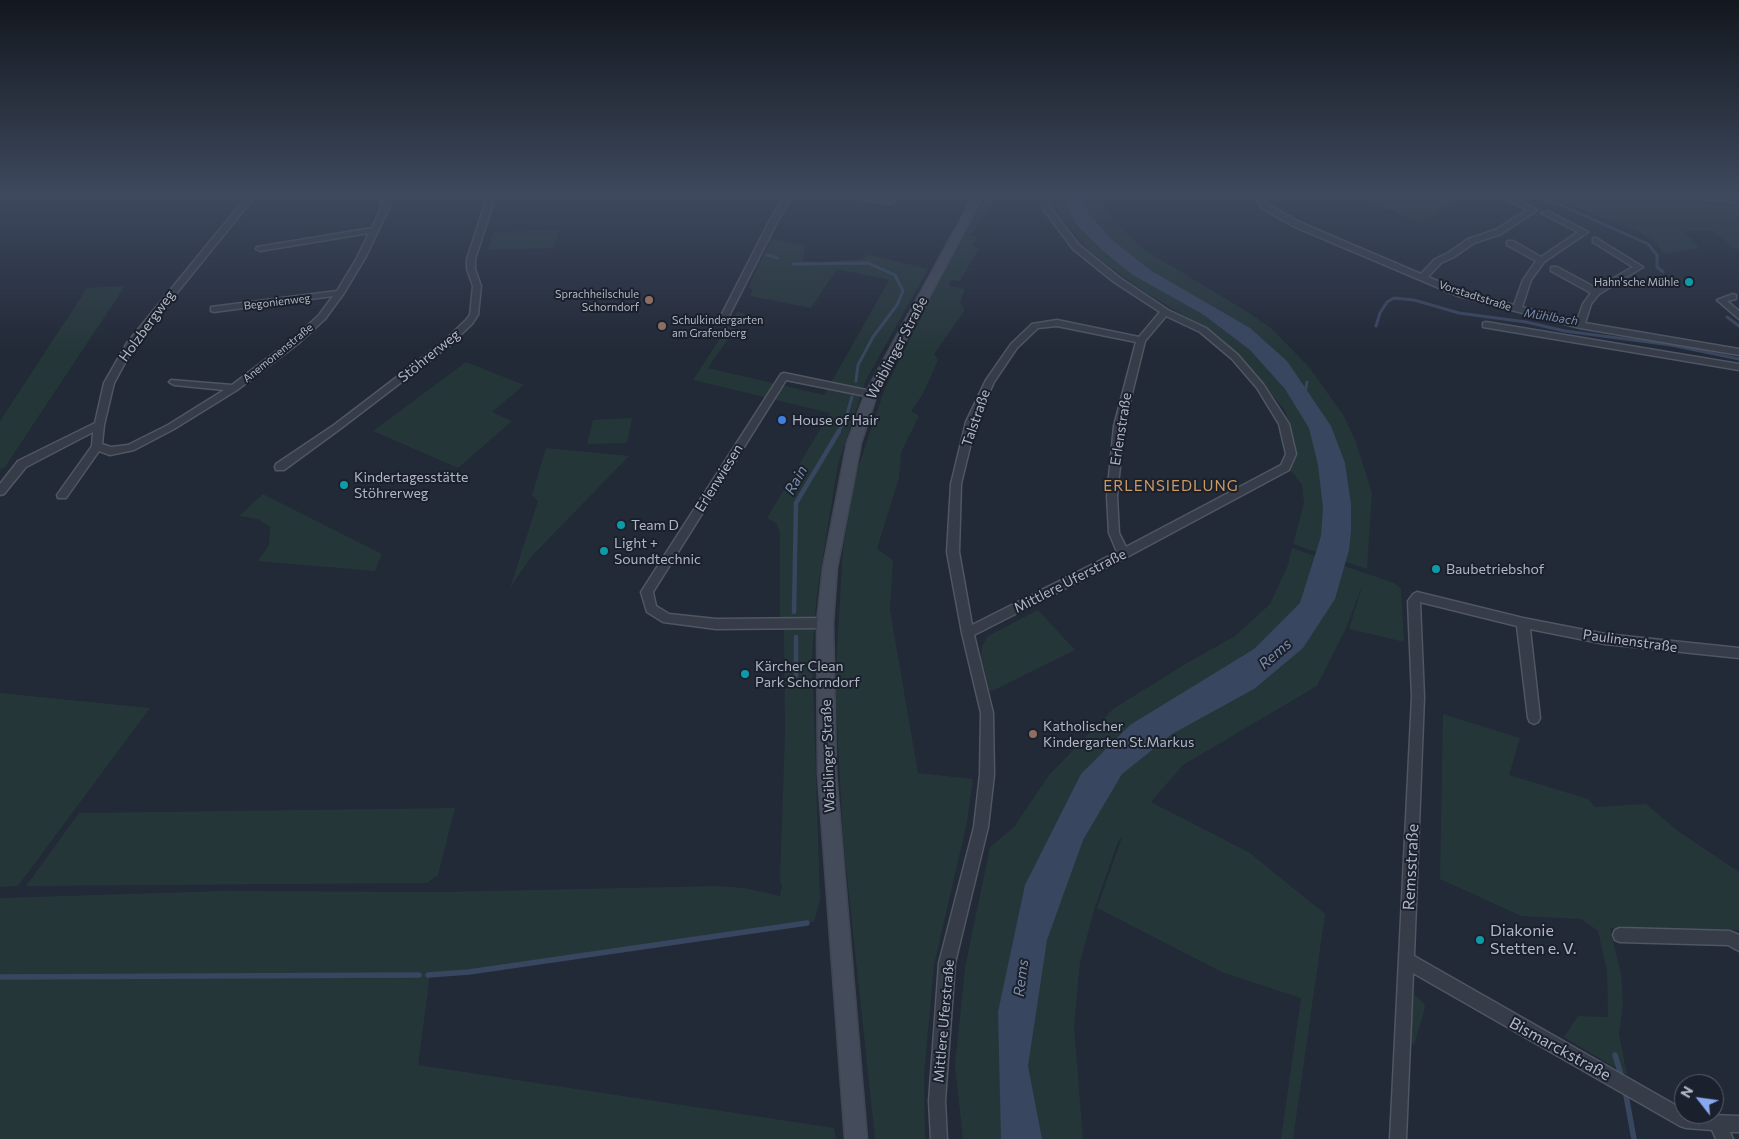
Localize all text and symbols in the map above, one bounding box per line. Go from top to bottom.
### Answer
place label: Hahn'sche Mühle [1594,275,1679,289]
marker: Hahn'sche Mühle [1683,276,1695,288]
street label: Vorstadtstraße [1437,278,1513,314]
street label: Holzbergweg [115,287,179,365]
place label: Sprachheilschule Schorndorf [555,287,639,313]
street label: Begonienweg [243,291,311,313]
marker: Sprachheilschule Schorndorf [643,294,655,306]
street label: Waiblinger Straße [863,294,931,402]
water label: Mühlbach [1523,306,1579,328]
place label: Schulkindergarten am Grafenberg [672,313,763,339]
marker: Schulkindergarten am Grafenberg [656,320,668,332]
street label: Anemonenstraße [240,321,316,385]
street label: Stöhrerweg [395,326,463,386]
street label: Talstraße [958,387,994,449]
street label: Erlenstraße [1107,391,1135,467]
place label: House of Hair [792,412,879,428]
marker: House of Hair [776,414,788,426]
street label: Erlenwiesen [692,441,746,515]
water label: Rain [781,462,811,498]
place label: Kindertagesstätte Stöhrerweg [354,469,468,502]
district label: ERLENSIEDLUNG [1102,477,1240,495]
marker: Kindertagesstätte Stöhrerweg [338,479,350,491]
place label: Team D [631,517,679,533]
marker: Team D [615,519,627,531]
place label: Light + Soundtechnic [614,535,701,568]
marker: Light + Soundtechnic [598,545,610,557]
street label: Mittlere Uferstraße [1011,545,1129,617]
place label: Baubetriebshof [1446,561,1544,577]
marker: Baubetriebshof [1430,563,1442,575]
street label: Paulinenstraße [1582,626,1678,656]
water label: Rems [1255,635,1295,673]
place label: Kärcher Clean Park Schorndorf [755,658,860,690]
marker: Kärcher Clean Park Schorndorf [739,668,751,680]
street label: Waiblinger Straße [818,699,838,813]
place label: Katholischer Kindergarten St.Markus [1043,718,1194,750]
marker: Katholischer Kindergarten St.Markus [1027,728,1039,740]
street label: Remsstraße [1399,823,1423,911]
place label: Diakonie Stetten e. V. [1490,921,1577,959]
marker: Diakonie Stetten e. V. [1474,934,1486,946]
water label: Rems [1010,958,1032,998]
street label: Mittlere Uferstraße [930,959,958,1083]
street label: Bismarckstraße [1506,1013,1614,1085]
north arrow [1674,1074,1724,1124]
text: N [1676,1083,1696,1101]

